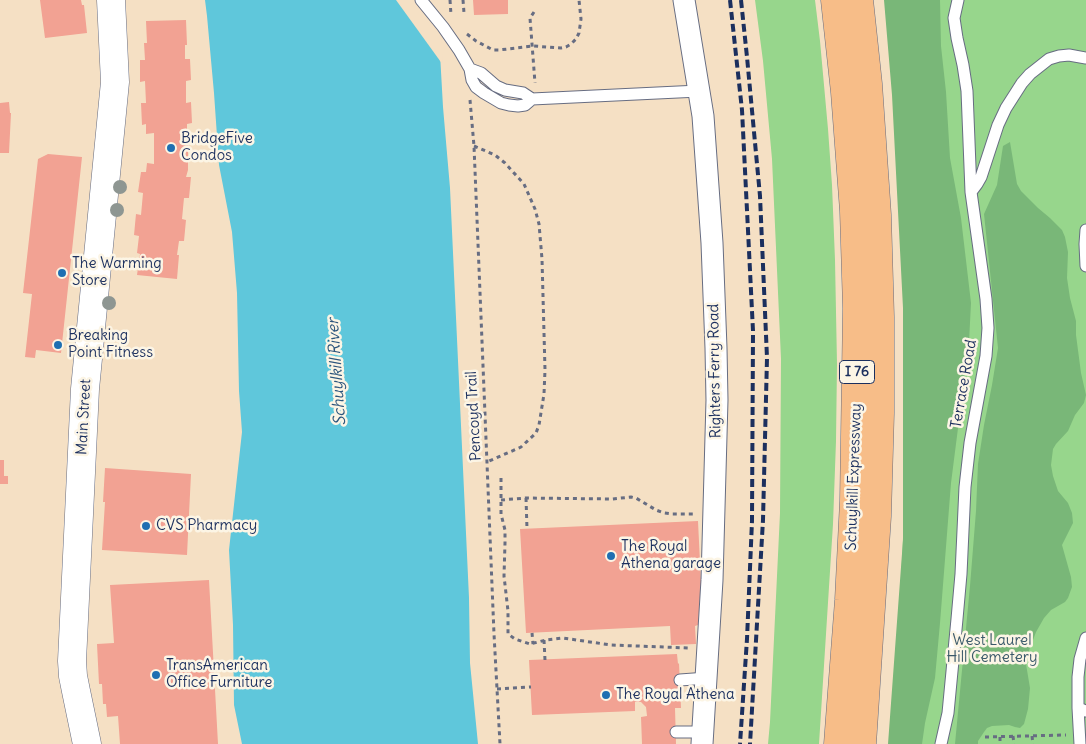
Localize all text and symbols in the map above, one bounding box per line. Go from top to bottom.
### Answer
place label: BridgeFive Condos [181,130,253,165]
marker: BridgeFive Condos [165,142,177,154]
place label: The Warming Store [72,255,162,290]
marker: The Warming Store [56,267,68,279]
street label: Righters Ferry Road [705,304,725,438]
water label: Schuylkill River [324,318,350,426]
place label: Breaking Point Fitness [68,327,153,362]
street label: Terrace Road [947,338,981,430]
marker: Breaking Point Fitness [52,339,64,351]
road number: I 76 [840,361,874,384]
street label: Pencoyd Trail [463,371,485,461]
street label: Main Street [73,378,95,456]
street label: Schuylkill Expressway [842,403,866,551]
place label: CVS Pharmacy [156,517,257,535]
marker: CVS Pharmacy [140,520,152,532]
place label: The Royal Athena garage [621,538,721,573]
marker: The Royal Athena garage [605,550,617,562]
park label: West Laurel Hill Cemetery [947,632,1037,667]
place label: TransAmerican Office Furniture [166,657,272,692]
marker: TransAmerican Office Furniture [150,669,162,681]
place label: The Royal Athena [616,686,735,704]
marker: The Royal Athena [600,689,612,701]

